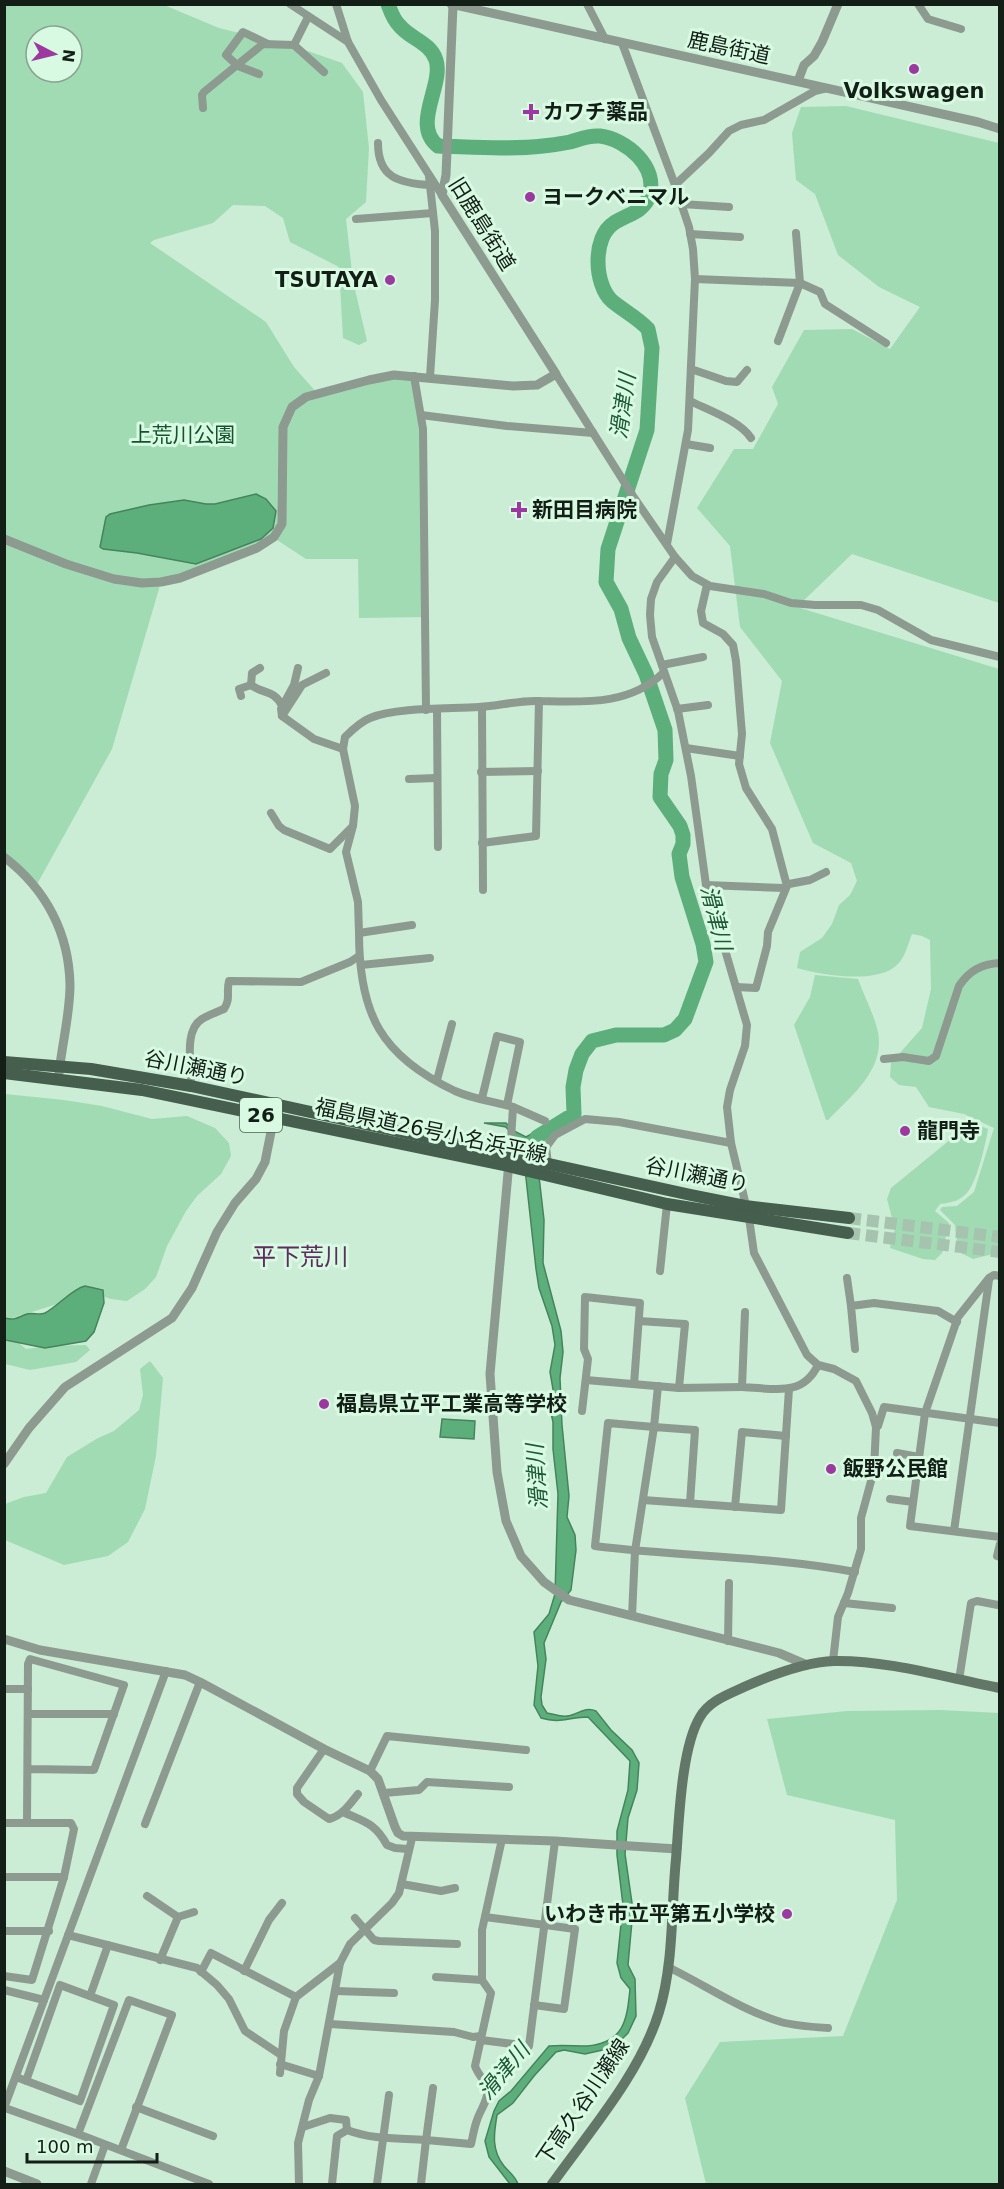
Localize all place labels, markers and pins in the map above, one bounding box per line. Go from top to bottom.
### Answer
marker: Volkswagen [907,62,921,76]
place label: Volkswagen [844,79,985,103]
place label: カワチ薬品 [543,100,648,124]
marker: カワチ薬品 [524,105,538,119]
place label: ヨークベニマル [542,185,689,209]
marker: ヨークベニマル [523,190,537,204]
place label: TSUTAYA [275,268,379,292]
marker: TSUTAYA [383,273,397,287]
place label: 新田目病院 [532,498,637,522]
marker: 新田目病院 [510,501,528,519]
place label: 龍門寺 [917,1119,980,1143]
marker: 龍門寺 [898,1124,912,1138]
place label: 福島県立平工業高等学校 [336,1392,567,1416]
marker: 福島県立平工業高等学校 [317,1397,331,1411]
place label: 飯野公民館 [842,1457,948,1481]
marker: 飯野公民館 [824,1462,838,1476]
place label: いわき市立平第五小学校 [544,1902,775,1926]
marker: いわき市立平第五小学校 [780,1907,794,1921]

